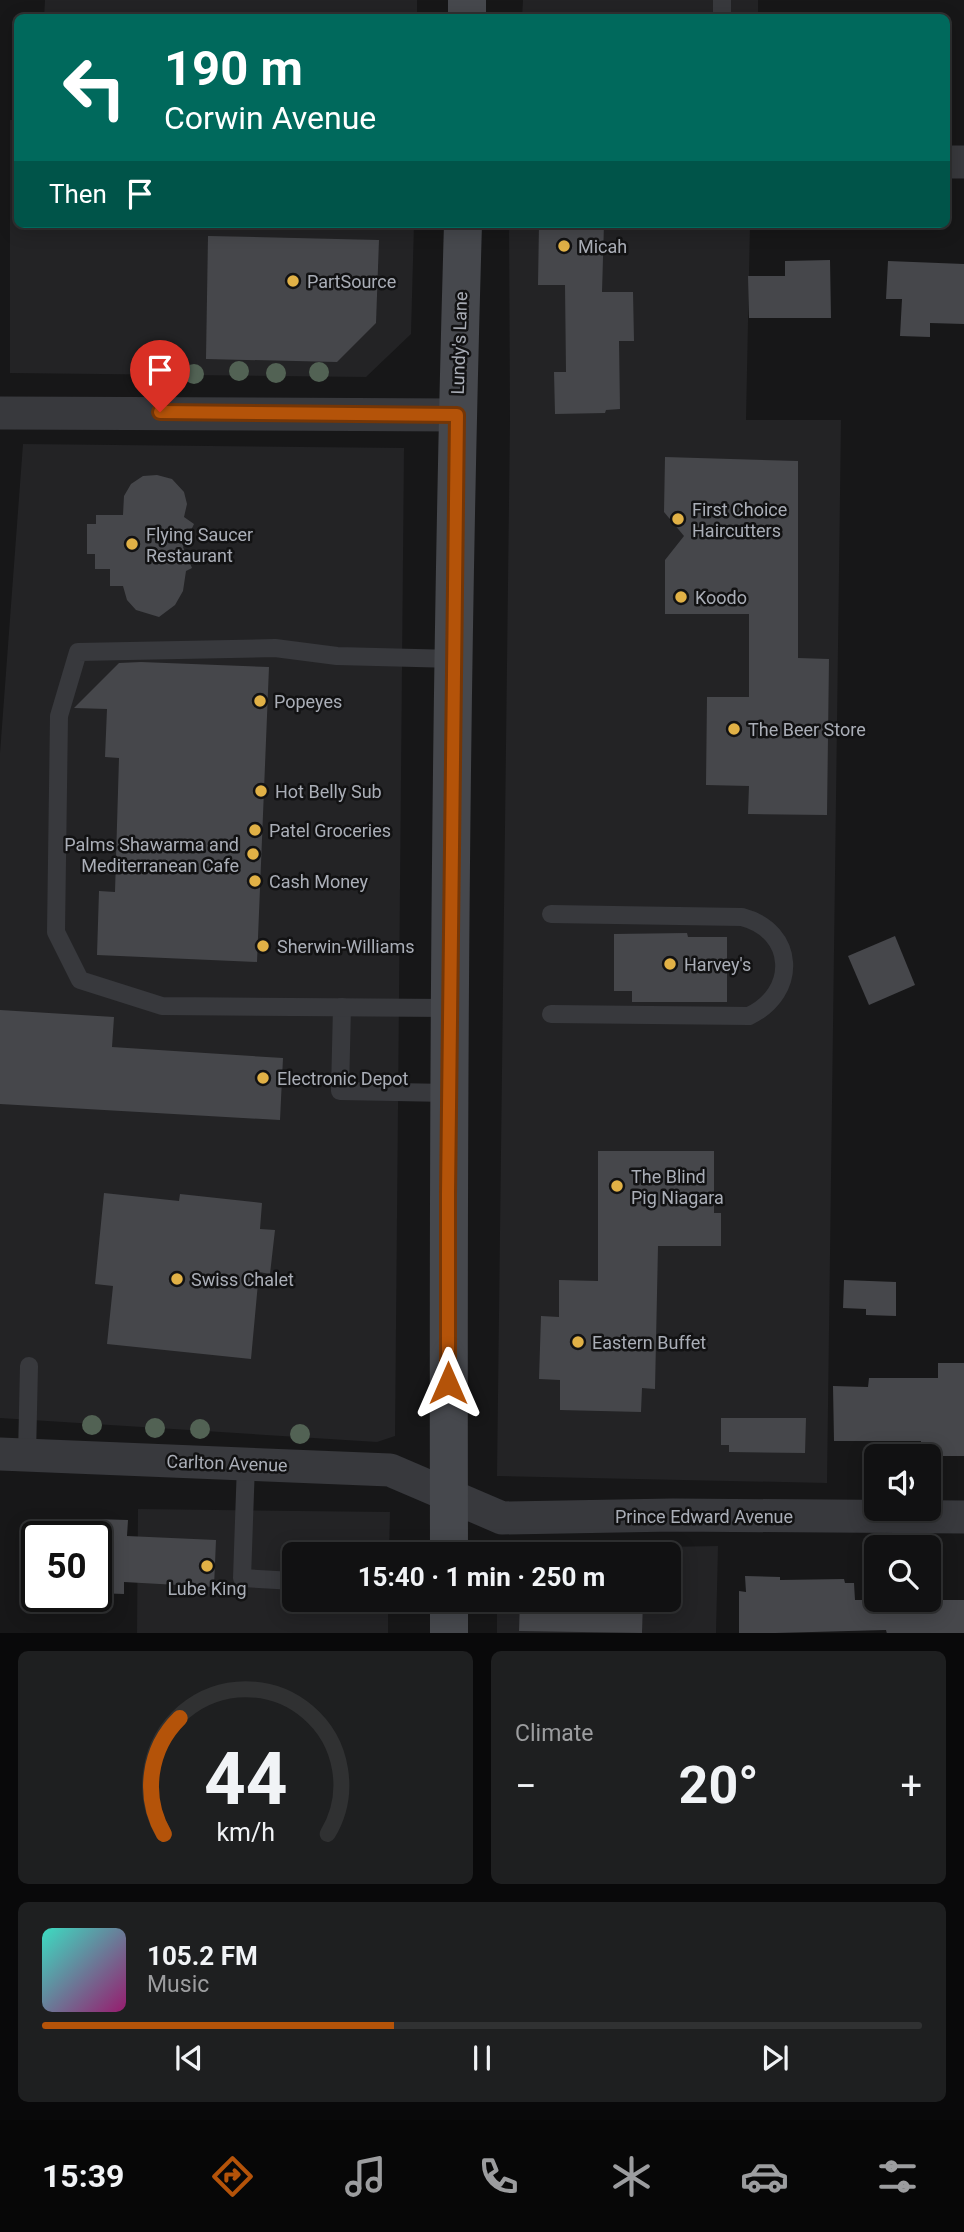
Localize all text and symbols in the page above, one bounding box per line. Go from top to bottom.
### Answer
text: 190 m [164,40,303,97]
icon: left [49,42,140,133]
text: Corwin Avenue [164,99,376,137]
icon: arrive [121,175,159,213]
text: Then [49,179,107,209]
place label: Micah [578,236,627,257]
marker: Micah [556,238,572,254]
place label: PartSource [307,271,396,292]
marker: PartSource [285,273,301,289]
street label: Lundy's Lane [447,291,471,395]
pin [130,340,190,412]
icon: arrive [141,351,179,389]
place label: First Choice Haircutters [692,499,787,541]
marker: First Choice Haircutters [670,511,686,527]
place label: Flying Saucer Restaurant [146,524,253,566]
marker: Flying Saucer Restaurant [124,536,140,552]
place label: Koodo [695,587,747,608]
marker: Koodo [673,589,689,605]
place label: Popeyes [274,691,342,712]
marker: Popeyes [252,693,268,709]
place label: The Beer Store [748,719,866,740]
marker: The Beer Store [726,721,742,737]
place label: Hot Belly Sub [275,781,382,802]
marker: Hot Belly Sub [253,783,269,799]
place label: Patel Groceries [269,820,391,841]
marker: Patel Groceries [247,822,263,838]
place label: Palms Shawarma and Mediterranean Cafe [64,834,239,876]
marker: Palms Shawarma and Mediterranean Cafe [245,846,261,862]
place label: Cash Money [269,871,369,892]
marker: Cash Money [247,873,263,889]
place label: Sherwin-Williams [277,936,415,957]
marker: Sherwin-Williams [255,938,271,954]
place label: Harvey's [684,954,751,975]
marker: Harvey's [662,956,678,972]
place label: Electronic Depot [277,1068,409,1089]
marker: Electronic Depot [255,1070,271,1086]
place label: The Blind Pig Niagara [631,1166,724,1208]
marker: The Blind Pig Niagara [609,1178,625,1194]
place label: Swiss Chalet [191,1269,294,1290]
marker: Swiss Chalet [169,1271,185,1287]
place label: Eastern Buffet [592,1332,706,1353]
marker: Eastern Buffet [570,1334,586,1350]
position arrow [411,1346,485,1420]
map controls [864,1444,941,1612]
button: sound [864,1444,941,1521]
street label: Carlton Avenue [166,1450,288,1476]
street label: Prince Edward Avenue [615,1506,793,1527]
speed limit sign: 50 [21,1521,112,1612]
button: search [864,1535,941,1612]
marker: Lube King [199,1558,215,1574]
text: 15:40 · 1 min · 250 m [358,1562,605,1592]
place label: Lube King [167,1578,247,1599]
text: Climate [515,1720,594,1747]
text: 44 [204,1736,287,1822]
text: 20° [679,1755,759,1816]
text: − [515,1764,537,1808]
text: + [900,1764,922,1808]
text: km/h [216,1817,275,1846]
text: 105.2 FM [147,1941,258,1971]
text: Music [147,1971,209,1998]
icon: previous [170,2039,208,2077]
icon: pause [463,2039,501,2077]
icon: next [756,2039,794,2077]
icon: directions [208,2152,257,2201]
icon: music [341,2152,390,2201]
icon: phone [474,2152,523,2201]
icon: climate [607,2152,656,2201]
icon: car [740,2152,789,2201]
icon: filters [873,2152,922,2201]
text: 15:39 [42,2157,124,2195]

